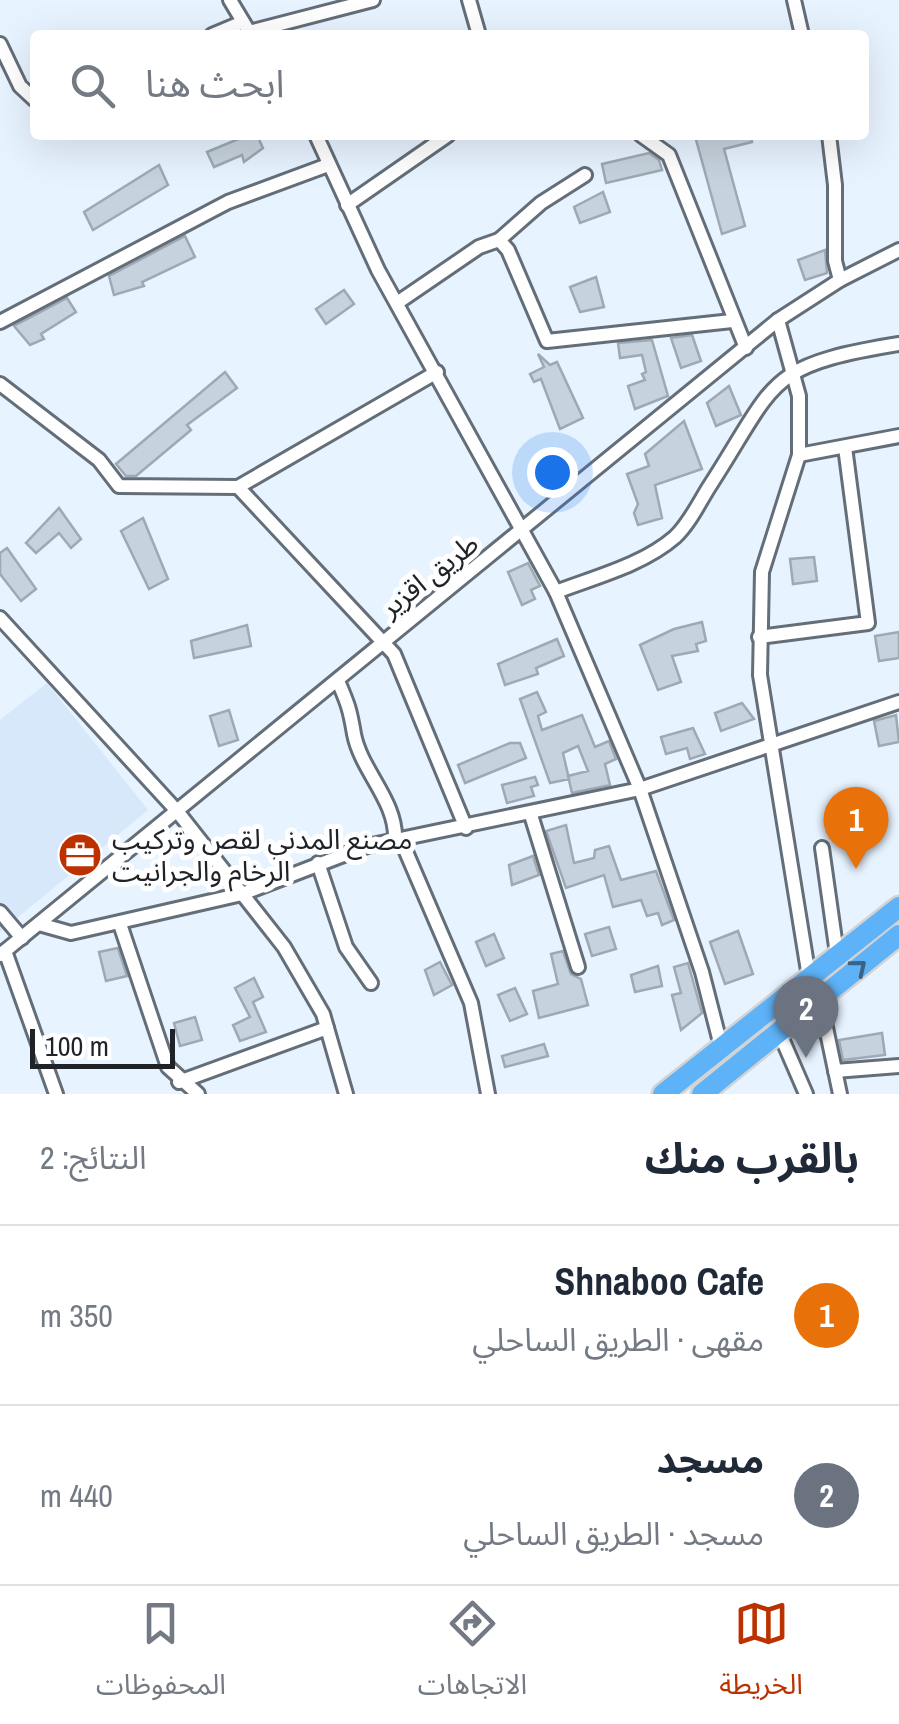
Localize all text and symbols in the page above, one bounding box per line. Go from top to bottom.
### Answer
search box [30,30,869,140]
icon: search [65,58,120,113]
text: ابحث هنا [145,58,285,109]
your location [527,447,578,498]
street label: طريق اقزير [371,524,486,626]
pin: 1 [824,786,888,869]
place label: مصنع المدني لقص وتركيب الرخام والجرانيت [112,820,413,892]
office icon: مصنع المدني لقص وتركيب الرخام والجرانيت [57,832,103,878]
one-way arrow [848,961,866,979]
pin: 2 [774,976,838,1058]
scale bar [30,1024,175,1068]
text: 100 m [45,1027,109,1065]
text: بالقرب منك [645,1130,859,1186]
text: النتائج: 2 [40,1136,147,1179]
text: Shnaboo Cafe [555,1256,764,1307]
text: 350 m [40,1294,113,1337]
text: 1 [819,1294,834,1337]
text: مقهى · الطريق الساحلي [472,1318,764,1361]
text: مسجد [657,1434,764,1485]
text: 440 m [40,1474,113,1517]
text: 2 [819,1474,834,1517]
text: مسجد · الطريق الساحلي [463,1512,764,1555]
tab: المحفوظات [96,1596,226,1715]
tab: الاتجاهات [418,1596,527,1715]
tab: الخريطة [719,1596,803,1715]

